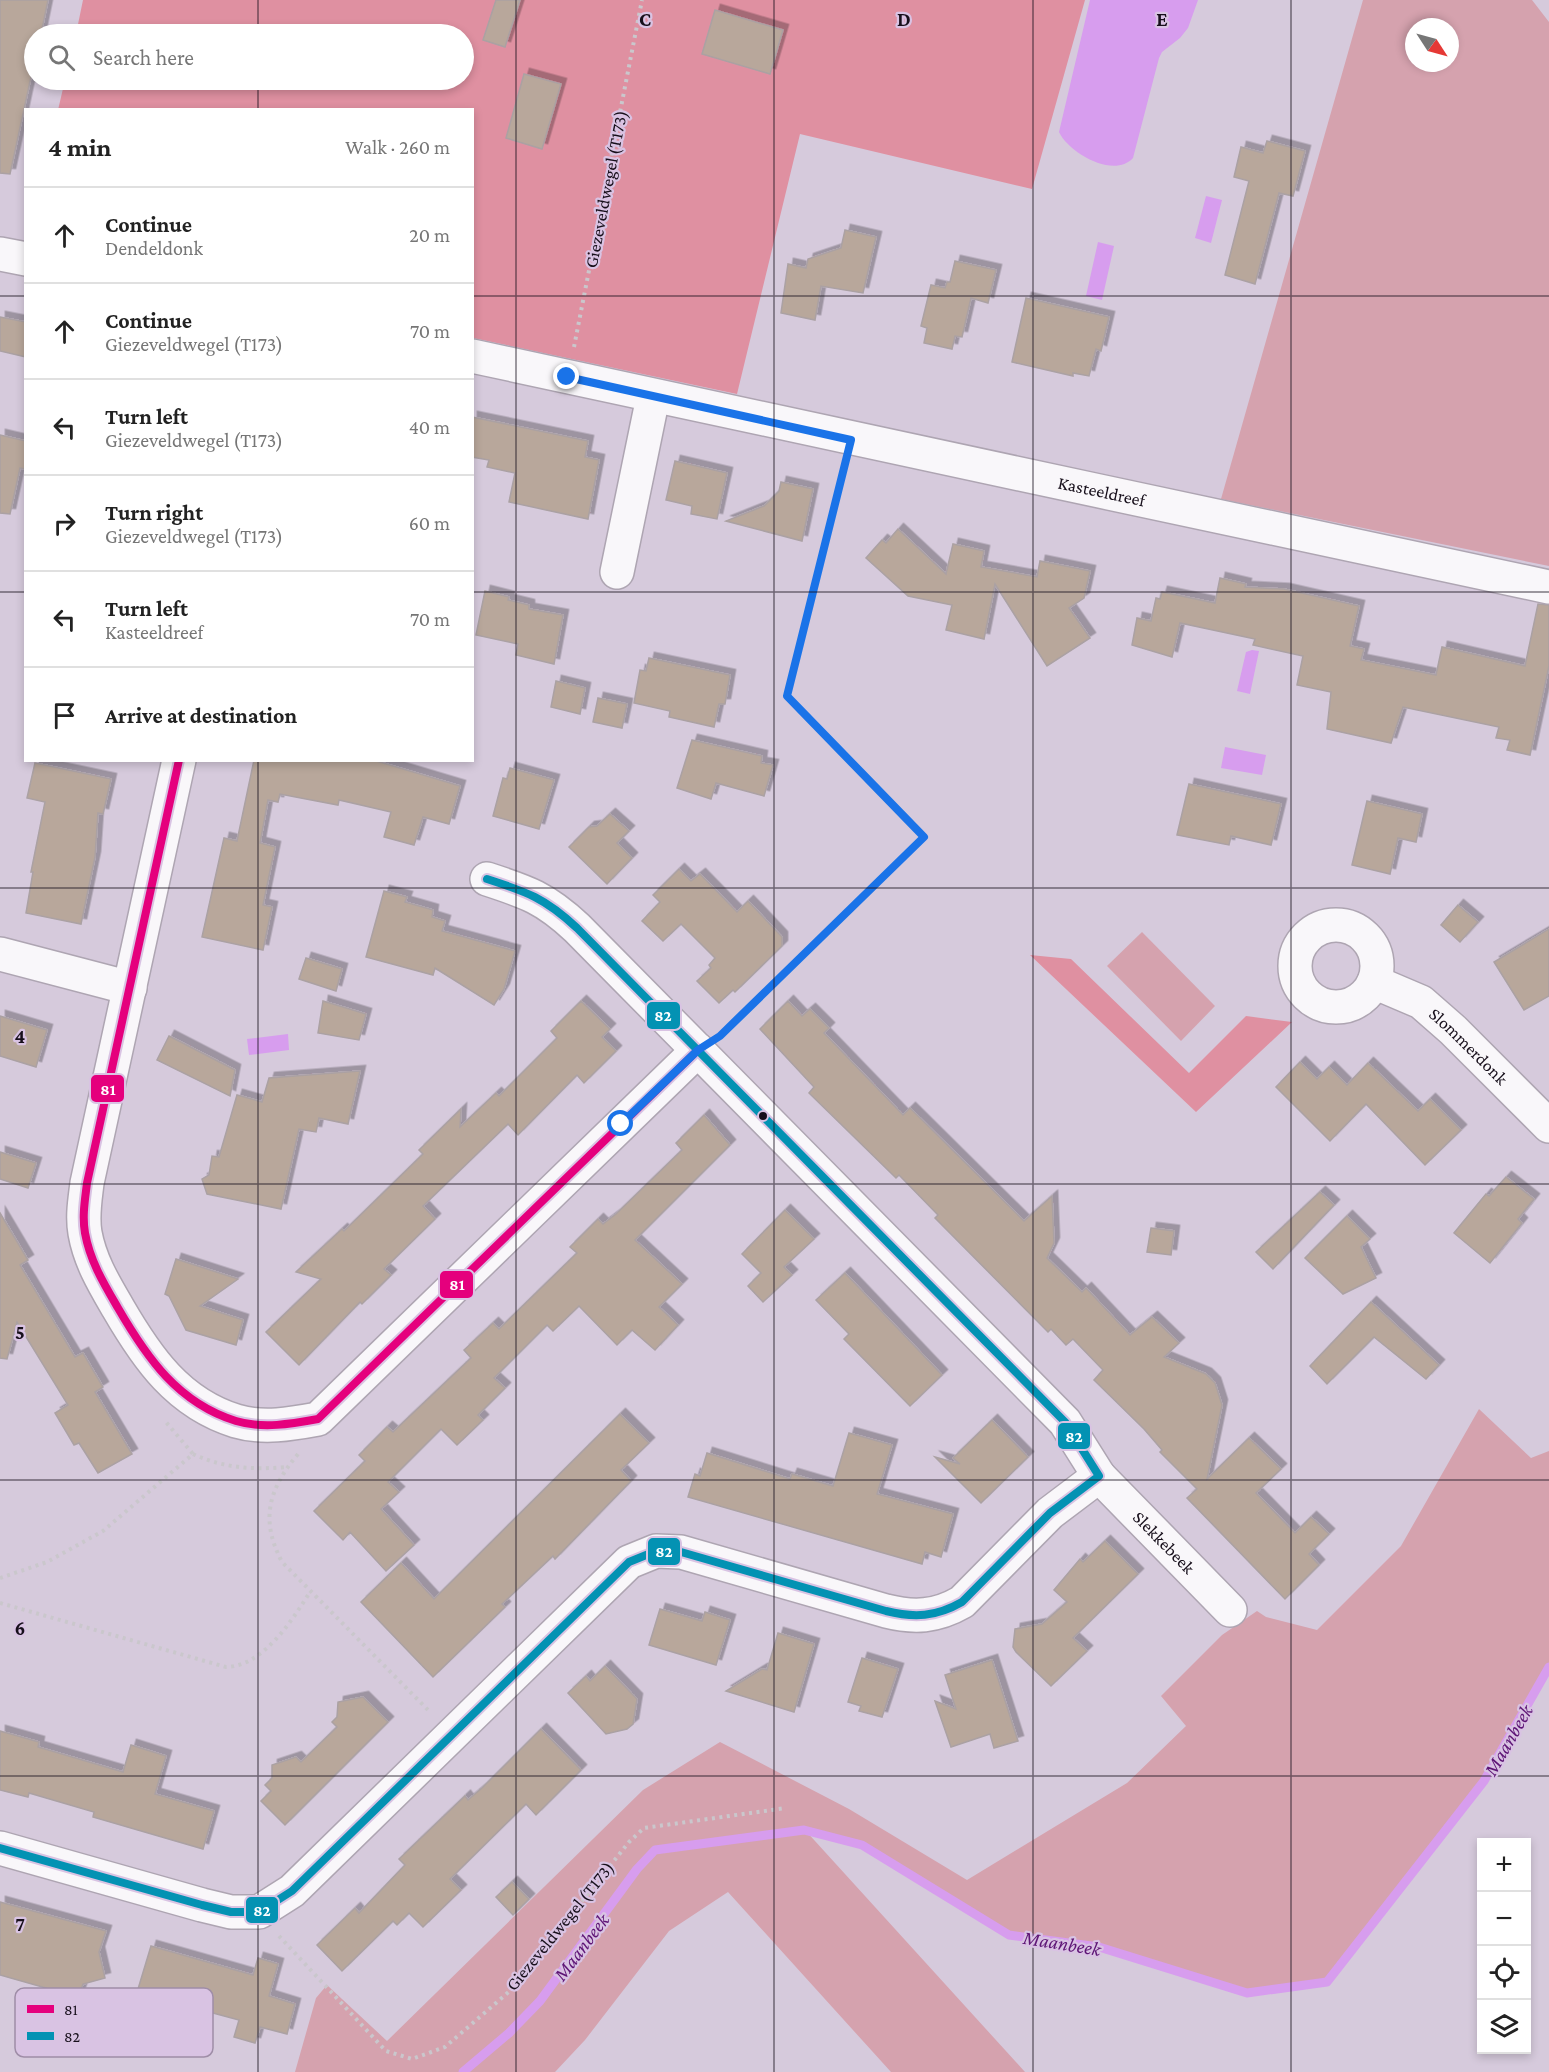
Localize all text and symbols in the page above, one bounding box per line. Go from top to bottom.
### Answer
text: C [639,8,651,30]
text: D [897,8,911,30]
text: E [1156,8,1168,30]
north arrow [1405,18,1459,72]
search box [24,24,474,90]
icon: search [45,41,78,74]
text: Search here [93,45,194,70]
street label: Giezeveldwegel (T173) [581,108,632,270]
text: 4 min [48,133,112,162]
text: Walk · 260 m [345,136,450,158]
text: Continue [105,212,192,237]
icon: ahead [48,219,81,252]
text: 20 m [409,224,450,246]
text: Dendeldonk [105,237,203,259]
text: Continue [105,308,192,333]
icon: ahead [48,315,81,348]
text: 70 m [410,320,450,342]
text: Giezeveldwegel (T173) [105,333,283,355]
route end [553,363,579,389]
text: Turn left [105,404,188,429]
icon: left [48,411,81,444]
text: 40 m [409,416,450,438]
text: Giezeveldwegel (T173) [105,429,283,451]
street label: Kasteeldreef [1056,473,1149,511]
text: Turn right [105,500,203,525]
icon: right [48,507,81,540]
text: 60 m [409,512,450,534]
text: Giezeveldwegel (T173) [105,525,283,547]
text: Turn left [105,596,188,621]
icon: left [48,603,81,636]
text: 70 m [410,608,450,630]
text: Kasteeldreef [105,621,203,643]
icon: arrive [48,699,81,732]
text: Arrive at destination [105,703,297,728]
line badge: 82 [646,1001,681,1030]
street label: Slommerdonk [1425,1004,1512,1089]
text: 82 [654,1007,672,1024]
text: 4 [15,1025,26,1047]
line badge: 81 [90,1074,125,1103]
text: 81 [100,1081,116,1098]
route start [607,1110,633,1136]
unlabelled marker [757,1110,769,1122]
line badge: 81 [439,1270,474,1299]
text: 81 [449,1276,465,1293]
text: 5 [15,1321,25,1343]
line badge: 82 [1057,1422,1091,1450]
text: 82 [1065,1428,1083,1445]
street label: Slekkebeek [1129,1507,1199,1578]
line badge: 82 [647,1537,681,1566]
text: 82 [655,1543,673,1560]
text: 6 [15,1617,25,1639]
water label: Maanbeek [1478,1699,1538,1780]
map controls [1477,1838,1531,2054]
button: + [1477,1838,1531,1892]
street label: Giezeveldwegel (T173) [502,1857,619,1995]
button: − [1477,1892,1531,1946]
line badge: 82 [245,1896,279,1924]
text: 82 [253,1902,271,1919]
water label: Maanbeek [548,1908,614,1986]
text: 7 [15,1913,25,1935]
water label: Maanbeek [1021,1926,1104,1960]
button: locate [1477,1946,1531,2000]
legend [15,1988,213,2057]
button: layers [1477,2000,1531,2054]
text: 81 [64,2001,78,2018]
text: 82 [64,2028,81,2045]

